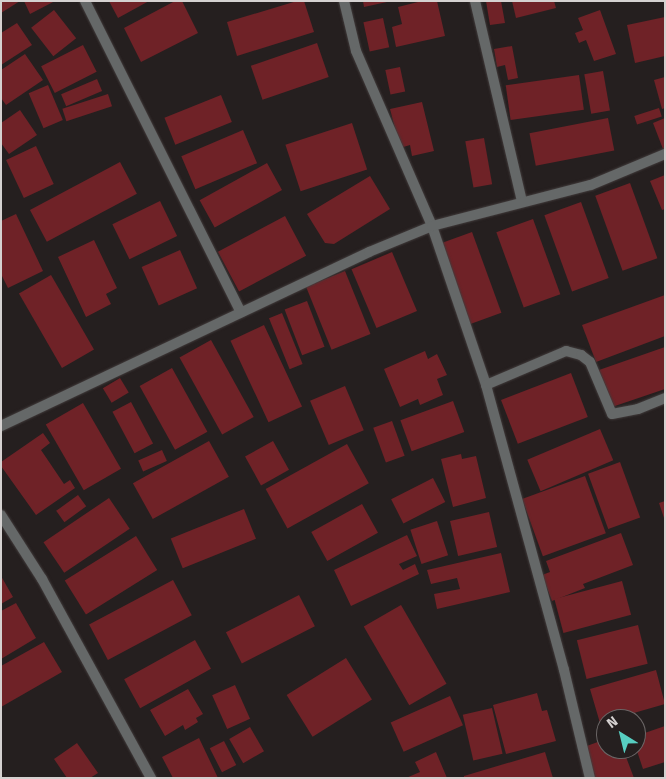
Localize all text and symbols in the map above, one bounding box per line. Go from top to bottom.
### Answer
north arrow [596,709,646,759]
text: N [604,713,621,732]

